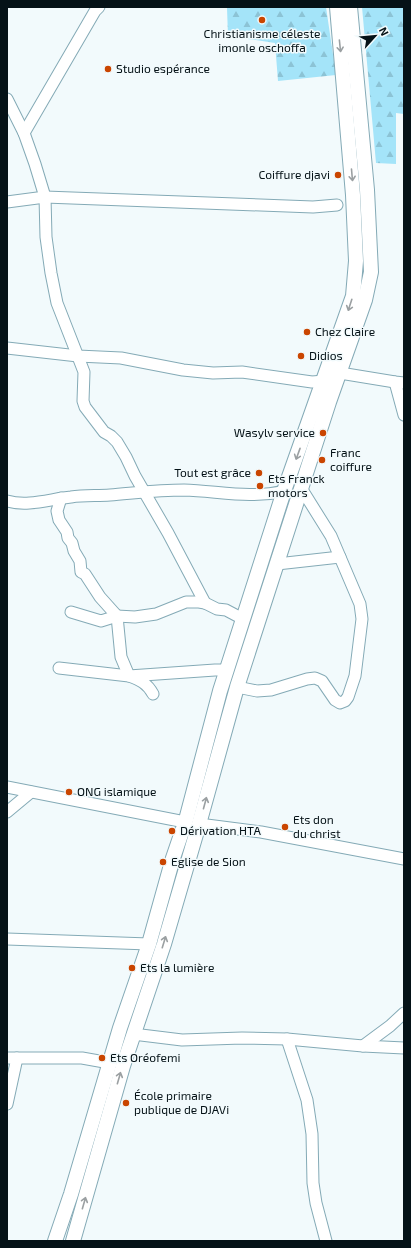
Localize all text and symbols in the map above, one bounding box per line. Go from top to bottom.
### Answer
marker: Christianisme céleste imonle oschoffa [257,15,267,25]
north arrow [355,16,395,56]
text: N [377,25,392,38]
place label: Christianisme céleste imonle oschoffa [204,26,320,54]
one-way arrow [337,39,344,52]
place label: Studio espérance [116,61,210,75]
marker: Studio espérance [103,64,113,74]
place label: Coiffure djavi [258,167,330,182]
one-way arrow [348,168,355,181]
marker: Coiffure djavi [333,170,343,180]
one-way arrow [345,298,353,310]
place label: Chez Claire [315,324,375,338]
marker: Chez Claire [302,327,312,337]
place label: Didios [309,348,343,362]
marker: Didios [296,351,306,361]
place label: Wasylv service [234,425,315,439]
marker: Wasylv service [318,428,328,438]
place label: Franc coiffure [330,445,372,473]
one-way arrow [293,447,301,459]
marker: Franc coiffure [317,455,327,465]
place label: Tout est grâce [174,465,251,479]
marker: Tout est grâce [254,468,264,478]
place label: Ets Franck motors [268,471,325,499]
marker: Ets Franck motors [255,481,265,491]
place label: ONG islamique [77,784,157,798]
marker: ONG islamique [64,787,74,797]
one-way arrow [202,797,209,810]
place label: Ets don du christ [293,812,341,840]
marker: Ets don du christ [280,822,290,832]
place label: Dérivation HTA [180,823,261,837]
marker: Dérivation HTA [167,826,177,836]
place label: Eglise de Sion [171,854,246,868]
marker: Eglise de Sion [158,857,168,867]
one-way arrow [161,935,168,948]
place label: Ets la lumière [140,960,214,974]
marker: Ets la lumière [127,963,137,973]
place label: Ets Oréofemi [110,1050,180,1064]
marker: Ets Oréofemi [97,1053,107,1063]
one-way arrow [116,1072,124,1085]
place label: École primaire publique de DJAVi [134,1088,229,1116]
marker: École primaire publique de DJAVi [121,1098,131,1108]
one-way arrow [81,1197,88,1210]

